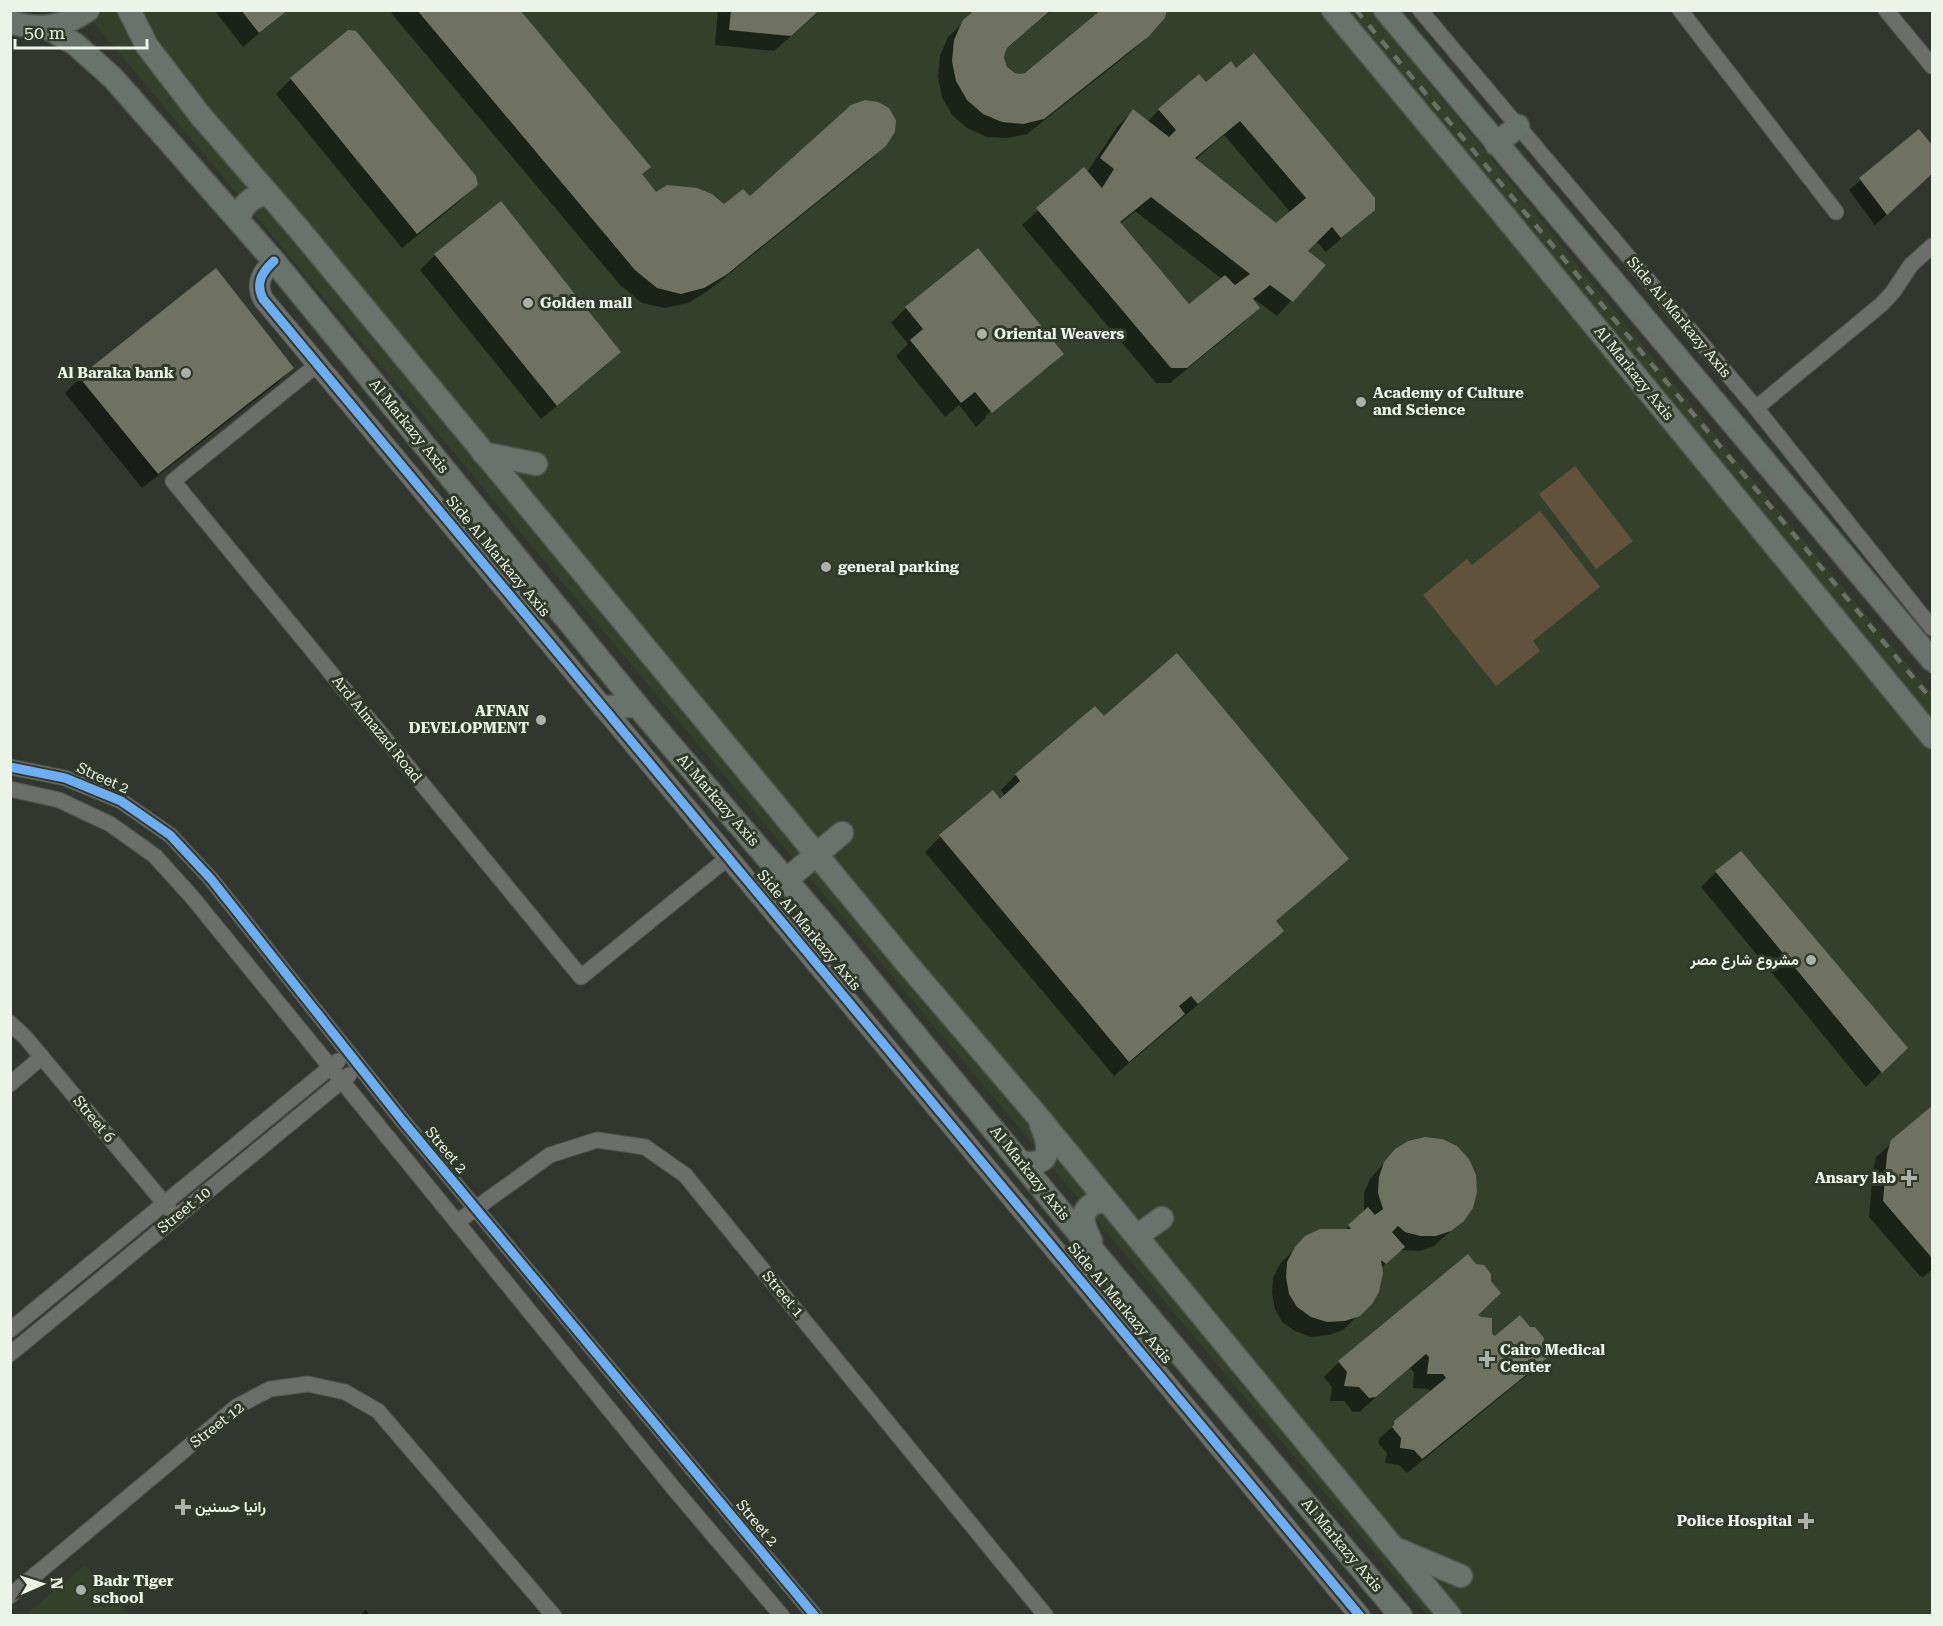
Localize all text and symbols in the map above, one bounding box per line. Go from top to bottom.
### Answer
scale bar [15,12,147,50]
text: 50 m [24,22,65,43]
street label: Side Al Markazy Axis [1623,253,1735,381]
place label: Golden mall [540,294,632,312]
marker: Golden mall [521,296,535,310]
street label: Al Markazy Axis [1590,322,1678,424]
place label: Oriental Weavers [994,325,1125,343]
marker: Oriental Weavers [975,327,989,341]
place label: Al Baraka bank [58,364,175,382]
marker: Al Baraka bank [179,366,193,380]
street label: Al Markazy Axis [365,375,453,477]
place label: Academy of Culture and Science [1373,384,1524,419]
marker: Academy of Culture and Science [1354,395,1368,409]
street label: Side Al Markazy Axis [442,492,554,620]
place label: general parking [837,558,960,576]
marker: general parking [819,560,833,574]
street label: Ard Almazad Road [328,672,426,786]
place label: AFNAN DEVELOPMENT [408,702,529,737]
marker: AFNAN DEVELOPMENT [534,713,548,727]
street label: Al Markazy Axis [673,750,763,850]
street label: Street 2 [74,759,132,797]
street label: Side Al Markazy Axis [753,866,865,994]
place label: مشروع شارع مصر [1689,951,1799,970]
marker: مشروع شارع مصر [1804,953,1818,967]
street label: Street 6 [69,1092,119,1146]
street label: Al Markazy Axis [986,1122,1074,1224]
street label: Street 2 [421,1123,471,1177]
place label: Ansary lab [1815,1169,1896,1187]
marker: Ansary lab [1900,1169,1918,1187]
street label: Street 10 [154,1183,214,1237]
street label: Side Al Markazy Axis [1064,1239,1176,1367]
street label: Street 1 [758,1267,808,1321]
place label: Cairo Medical Center [1500,1341,1605,1376]
marker: Cairo Medical Center [1478,1350,1496,1368]
street label: Street 12 [186,1398,248,1452]
street label: Al Markazy Axis [1298,1495,1386,1595]
street label: Street 2 [732,1496,782,1550]
place label: رانيا حسنين [195,1498,266,1516]
marker: رانيا حسنين [176,1500,190,1514]
place label: Police Hospital [1677,1512,1792,1530]
marker: Police Hospital [1797,1512,1815,1530]
north arrow [12,1554,72,1614]
place label: Badr Tiger school [93,1572,174,1607]
text: N [47,1577,66,1590]
marker: Badr Tiger school [74,1583,88,1597]

